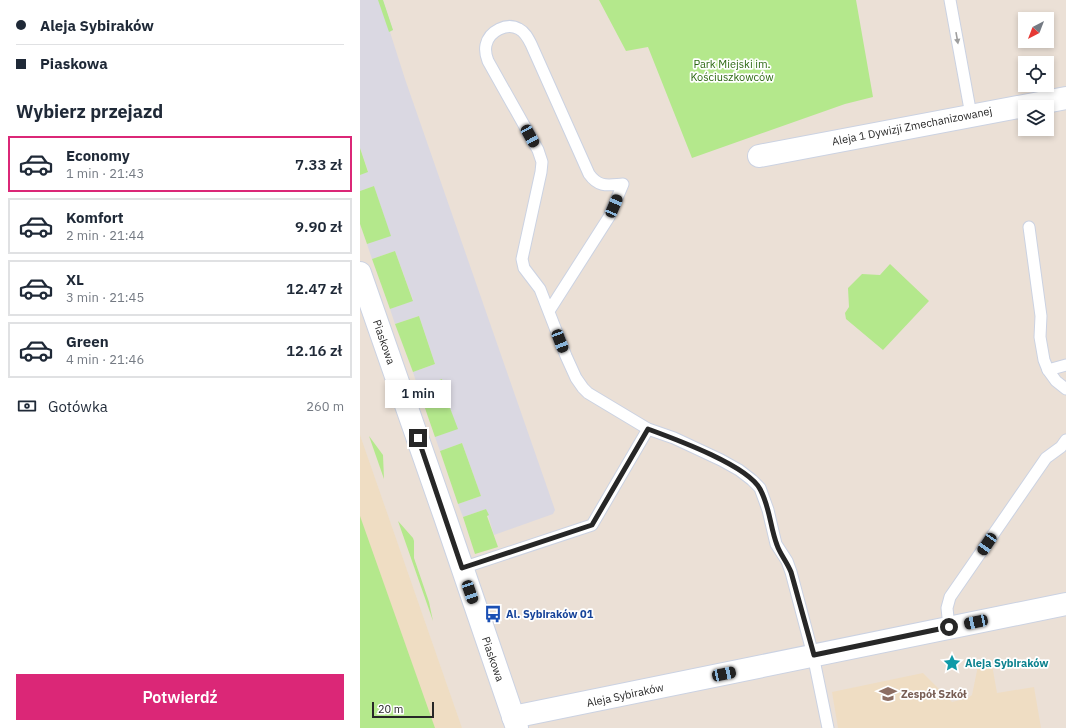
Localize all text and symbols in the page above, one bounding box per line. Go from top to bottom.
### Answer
north arrow [1018,12,1054,48]
map controls [1018,12,1054,136]
text: Aleja Sybiraków [40,16,154,35]
one-way arrow [955,32,961,44]
text: Piaskowa [40,54,108,73]
button: locate [1018,56,1054,92]
park label: Park Miejski im. Kościuszkowców [690,57,774,84]
text: Wybierz przejazd [16,100,163,123]
button: layers [1018,100,1054,136]
street label: Aleja 1 Dywizji Zmechanizowanej [831,104,993,148]
car [519,123,541,149]
icon: car [18,146,54,182]
text: Economy [66,146,130,165]
text: 7.33 zł [295,155,342,174]
text: 1 min · 21:43 [66,165,144,182]
car [604,193,624,219]
icon: car [18,208,54,244]
text: Komfort [66,208,124,227]
text: 9.90 zł [295,217,342,236]
text: 2 min · 21:44 [66,227,144,244]
icon: car [18,270,54,306]
text: XL [66,270,84,289]
text: 12.47 zł [286,279,342,298]
text: 3 min · 21:45 [66,289,144,306]
street label: Piaskowa [370,318,398,366]
car [550,328,570,354]
icon: car [18,332,54,368]
text: Green [66,332,109,351]
text: 12.16 zł [286,341,342,360]
text: 4 min · 21:46 [66,351,144,368]
callout: 1 min [385,380,451,408]
text: 1 min [401,385,435,402]
icon: cash [16,395,38,417]
text: Gotówka [48,397,108,416]
text: 260 m [306,398,344,415]
route end [409,429,427,447]
car [975,531,999,557]
car [460,579,480,605]
bus stop icon: Al. Sybiraków 01 [483,604,503,624]
place label: Al. Sybiraków 01 [506,607,594,621]
car [963,614,989,630]
route start [940,618,958,636]
street label: Piaskowa [479,635,507,683]
place icon: Aleja Sybiraków [942,653,962,673]
place label: Aleja Sybiraków [965,656,1049,670]
car [711,666,737,682]
button: Potwierdź [16,674,344,720]
street label: Aleja Sybiraków [585,680,665,710]
school or university icon: Zespół Szkół [878,684,898,704]
place label: Zespół Szkół [901,687,967,701]
scale bar [372,700,434,719]
text: 20 m [378,702,403,716]

